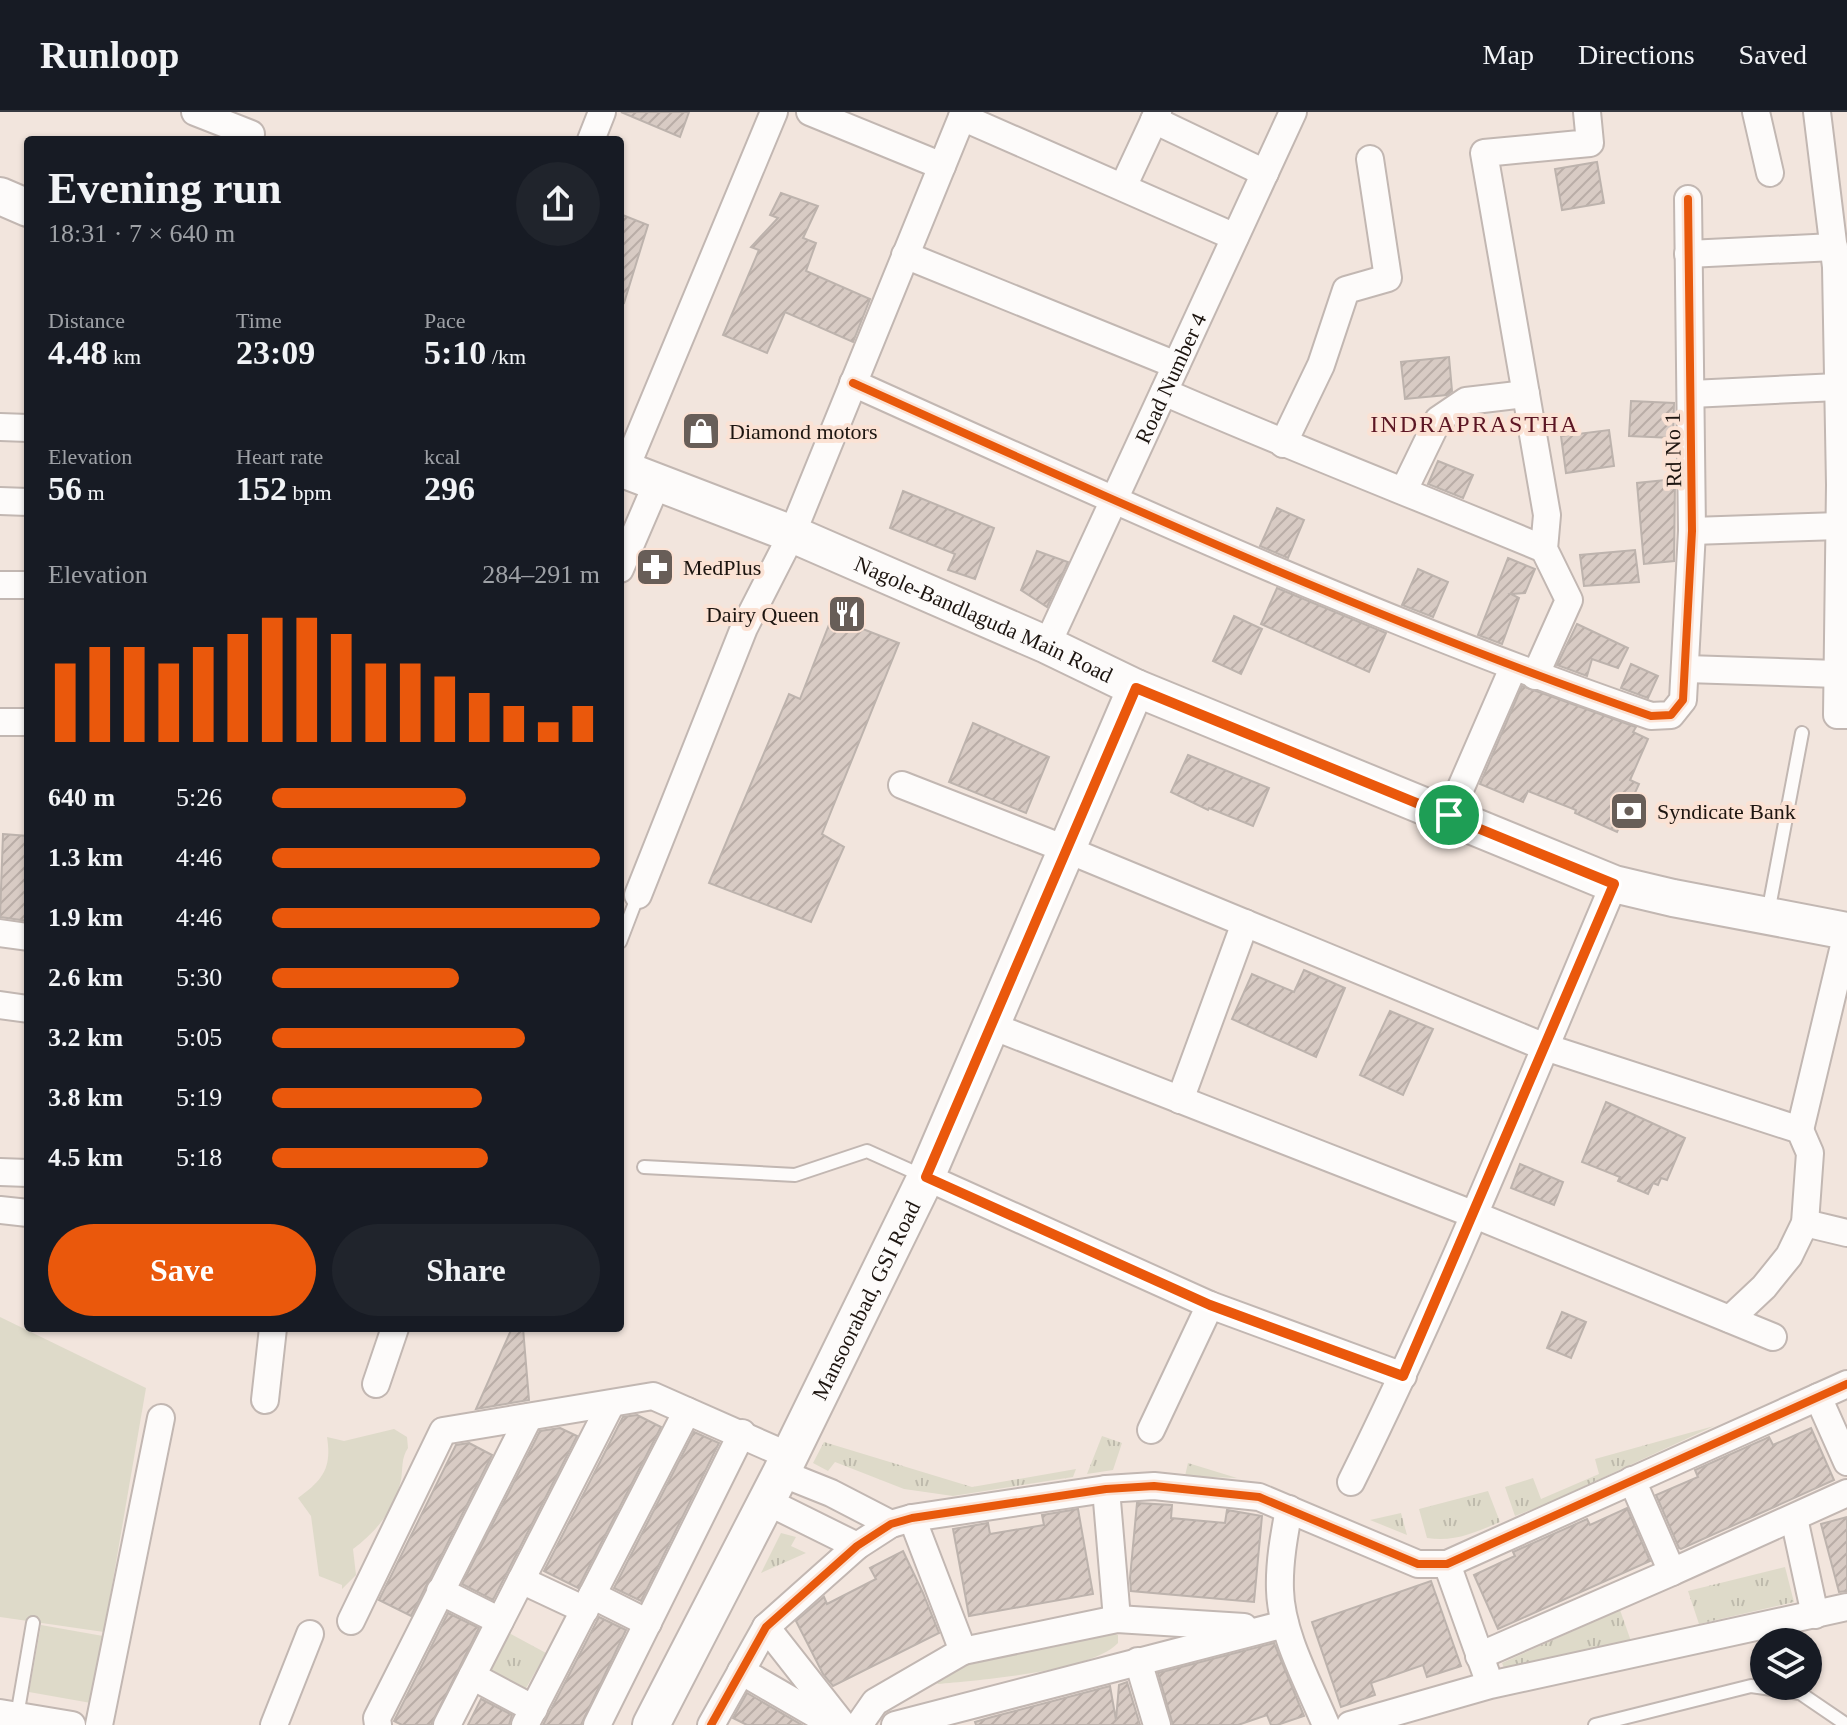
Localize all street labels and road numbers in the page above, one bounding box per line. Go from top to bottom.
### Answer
street label: Road Number 4 [1129,309,1211,447]
street label: Rd No 1 [1660,413,1686,487]
street label: Nagole-Bandlaguda Main Road [851,550,1117,687]
street label: Mansoorabad, GSI Road [806,1197,925,1404]

